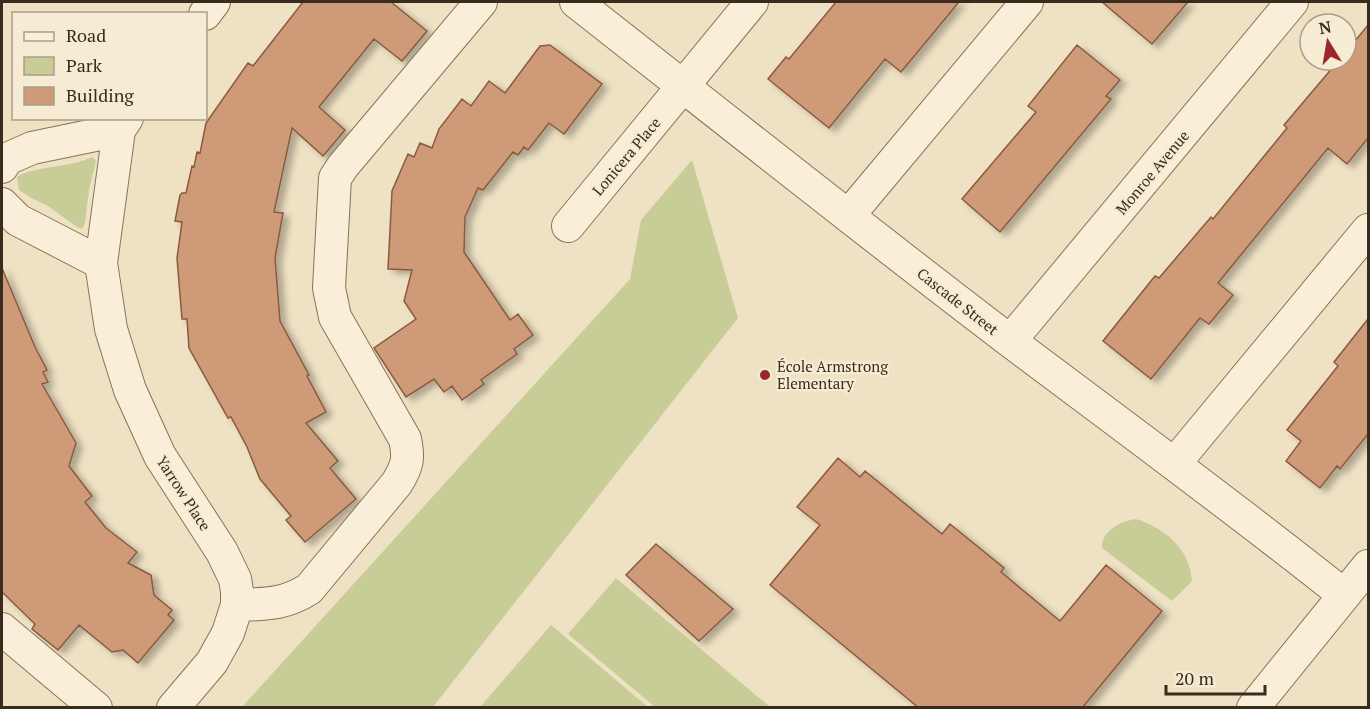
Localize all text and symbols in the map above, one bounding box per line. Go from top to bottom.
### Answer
legend [12,12,207,120]
north arrow [1298,12,1358,72]
text: N [1317,15,1333,39]
text: Road [66,23,106,47]
text: Park [66,53,103,77]
text: Building [66,83,134,107]
street label: Lonicera Place [587,113,665,199]
street label: Monroe Avenue [1111,126,1193,218]
street label: Cascade Street [913,263,1003,339]
place label: École Armstrong Elementary [777,356,889,393]
marker: École Armstrong Elementary [758,368,772,382]
street label: Yarrow Place [152,452,216,534]
scale bar [1166,658,1265,696]
text: 20 m [1175,666,1215,690]

